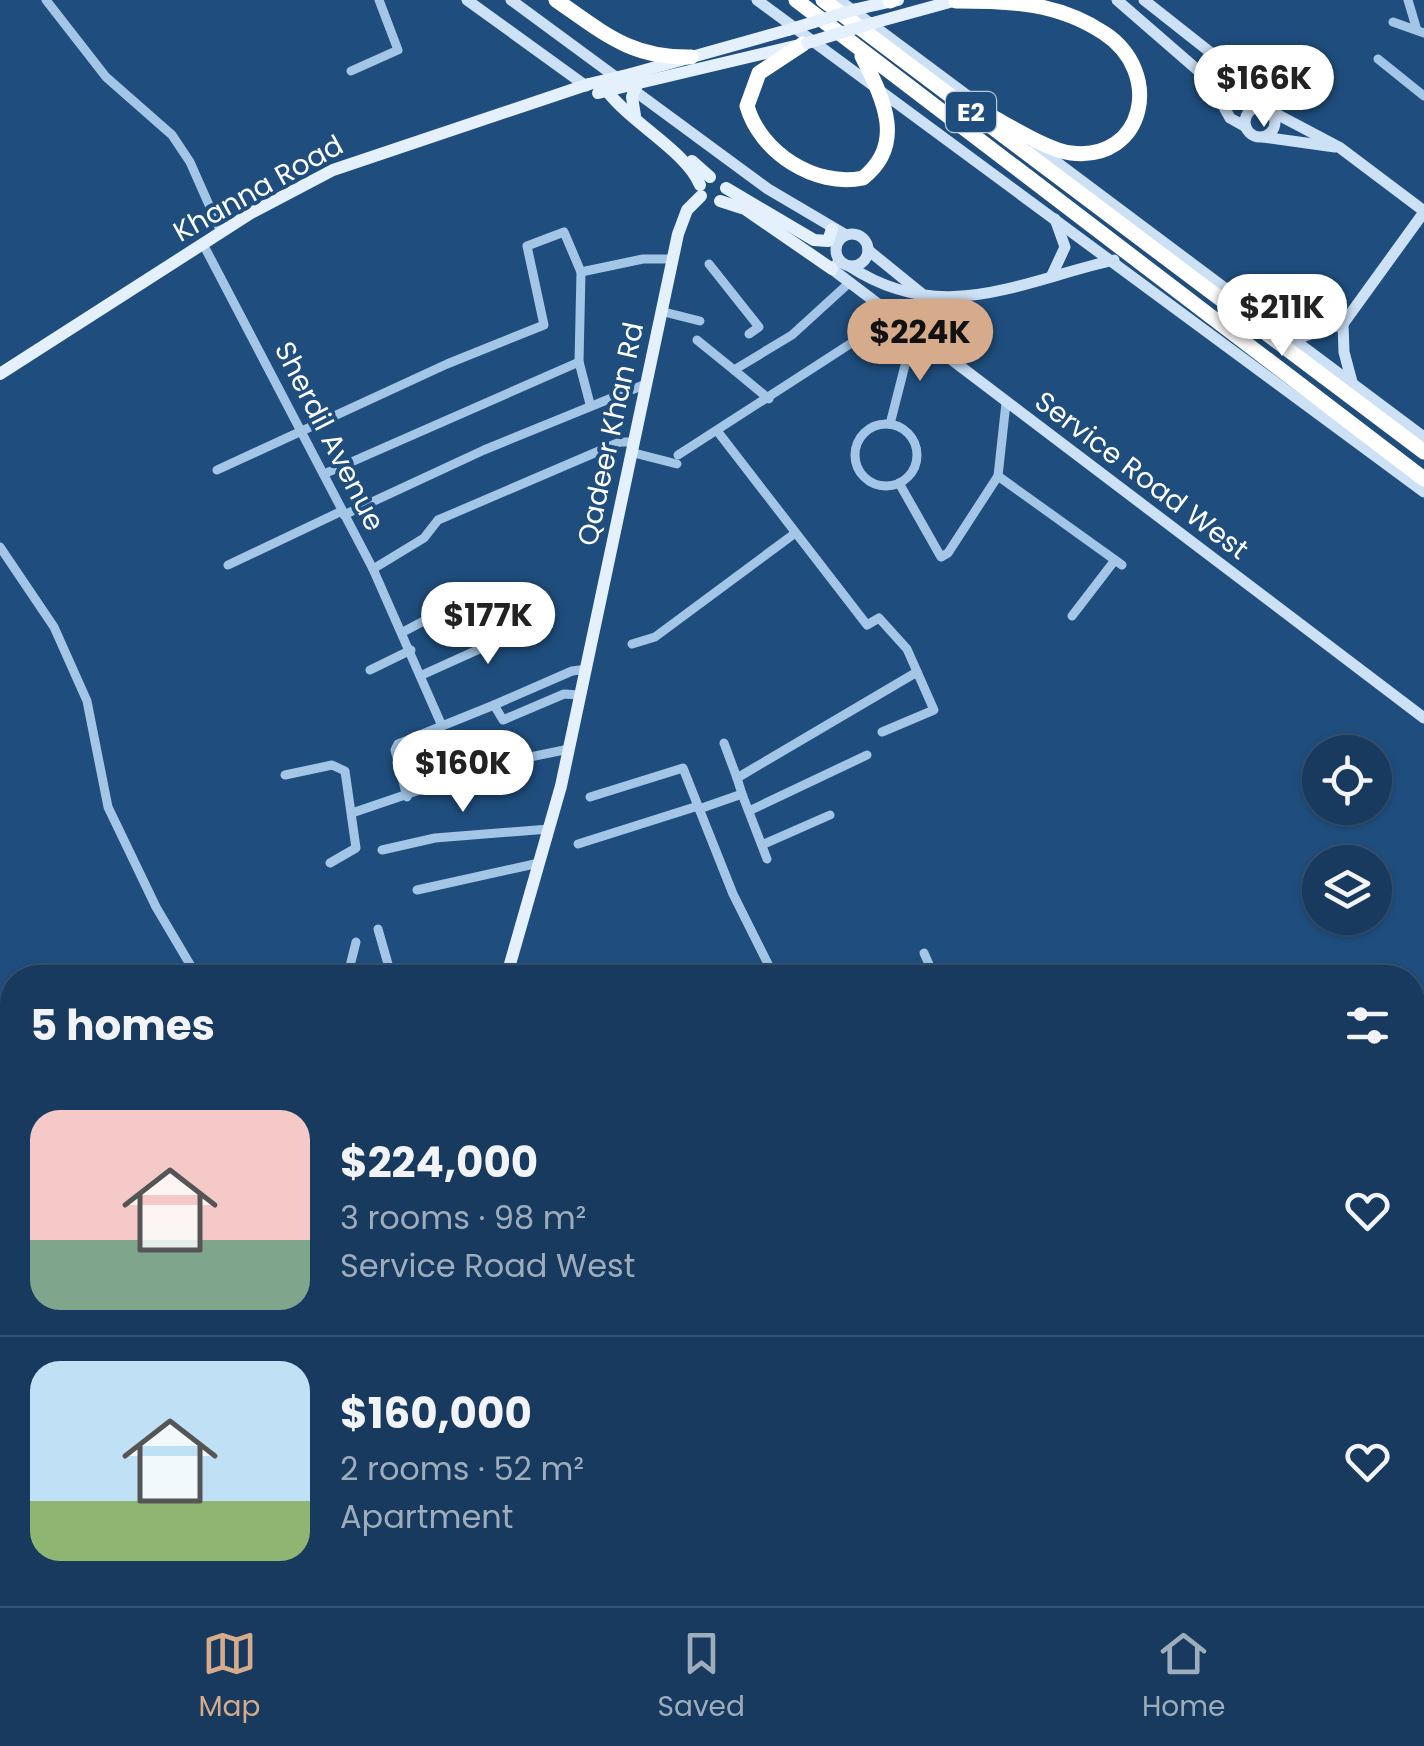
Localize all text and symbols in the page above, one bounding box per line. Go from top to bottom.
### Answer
pin: $166K [1194,45,1334,130]
text: $166K [1216,55,1312,100]
road number: E2 [946,92,996,132]
street label: Khanna Road [166,126,350,251]
pin: $211K [1212,274,1352,359]
text: $211K [1239,284,1325,329]
pin: $224K [850,299,990,384]
text: $224K [869,309,971,354]
street label: Qadeer Khan Rd [568,319,653,549]
street label: Sherdil Avenue [265,335,394,538]
street label: Service Road West [1027,382,1257,569]
pin: $177K [418,582,558,667]
text: $177K [443,592,533,637]
pin: $160K [393,730,533,815]
map controls [1302,735,1392,935]
button: locate [1302,735,1392,825]
text: $160K [415,740,511,785]
button: layers [1302,845,1392,935]
text: 5 homes [30,996,215,1055]
icon: filters [1340,998,1395,1053]
text: $224,000 [340,1133,538,1192]
icon: home [110,1150,230,1270]
icon: heart [1340,1183,1395,1238]
text: 3 rooms · 98 m² [340,1195,586,1240]
text: Service Road West [340,1243,635,1288]
text: $160,000 [340,1384,532,1443]
icon: home [110,1401,230,1521]
icon: heart [1340,1434,1395,1489]
text: 2 rooms · 52 m² [340,1446,584,1491]
text: Apartment [340,1494,513,1539]
tab: Map [199,1626,260,1728]
tab: Saved [658,1626,745,1728]
tab: Home [1142,1626,1225,1728]

